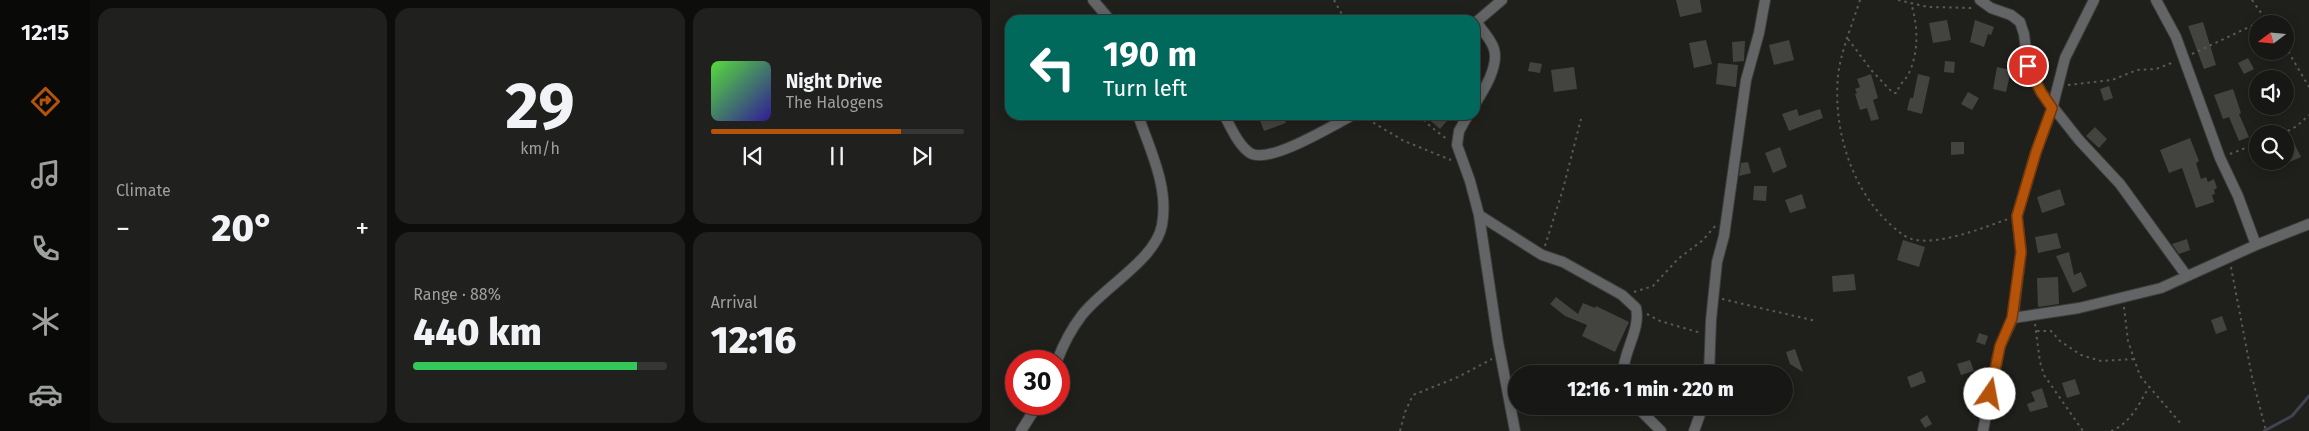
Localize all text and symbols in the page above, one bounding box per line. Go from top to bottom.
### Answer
north arrow [2249,15,2294,60]
map controls [2249,15,2294,170]
text: 12:15 [21,19,69,46]
text: 190 m [1103,33,1197,75]
icon: left [1020,35,1085,100]
pin [2007,45,2049,87]
icon: arrive [2014,52,2042,80]
text: 29 [505,67,575,145]
text: Night Drive [786,70,882,93]
button: sound [2249,70,2294,115]
text: Turn left [1103,75,1187,102]
icon: directions [28,84,63,119]
text: The Halogens [786,93,883,112]
button: search [2249,125,2294,170]
text: km/h [520,139,560,158]
icon: previous [739,142,767,170]
icon: pause [823,142,851,170]
icon: next [908,142,936,170]
icon: music [28,157,63,192]
text: Climate [116,181,171,200]
text: 20° [212,205,274,251]
text: − [116,212,130,245]
text: + [355,212,369,245]
icon: phone [28,231,63,266]
text: Range · 88% [413,285,501,304]
text: Arrival [711,293,758,312]
icon: climate [28,304,63,339]
text: 440 km [413,309,542,355]
text: 12:16 [711,317,796,363]
speed limit sign: 30 [1005,350,1070,415]
position arrow [1963,367,2015,419]
icon: car [28,377,63,412]
text: 12:16 · 1 min · 220 m [1567,378,1734,401]

